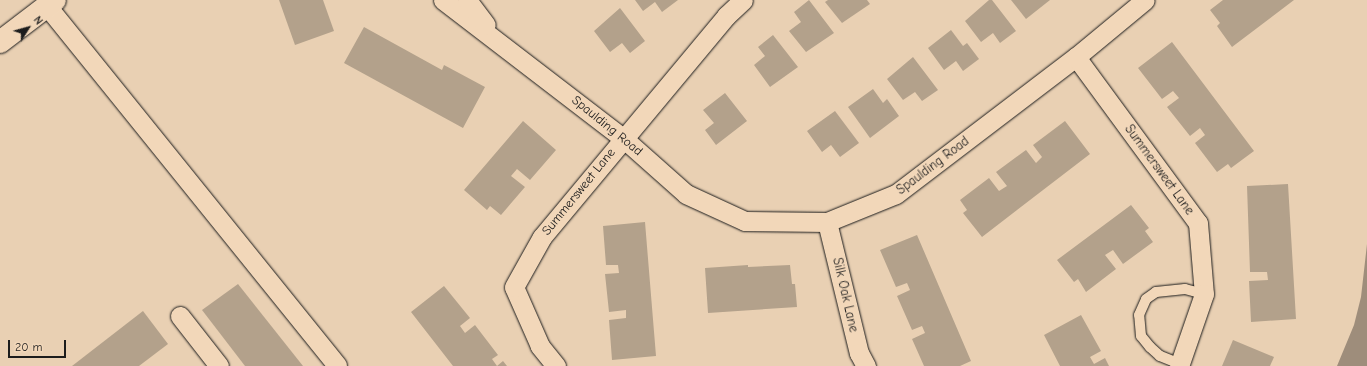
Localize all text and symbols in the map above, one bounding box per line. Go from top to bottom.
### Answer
north arrow [8,8,48,48]
text: N [31,14,45,27]
street label: Spaulding Road [568,93,646,159]
street label: Summersweet Lane [1121,122,1197,218]
street label: Spaulding Road [894,134,972,198]
street label: Summersweet Lane [539,145,619,239]
street label: Silk Oak Lane [829,256,861,334]
scale bar [10,332,68,358]
text: 20 m [15,340,43,354]

